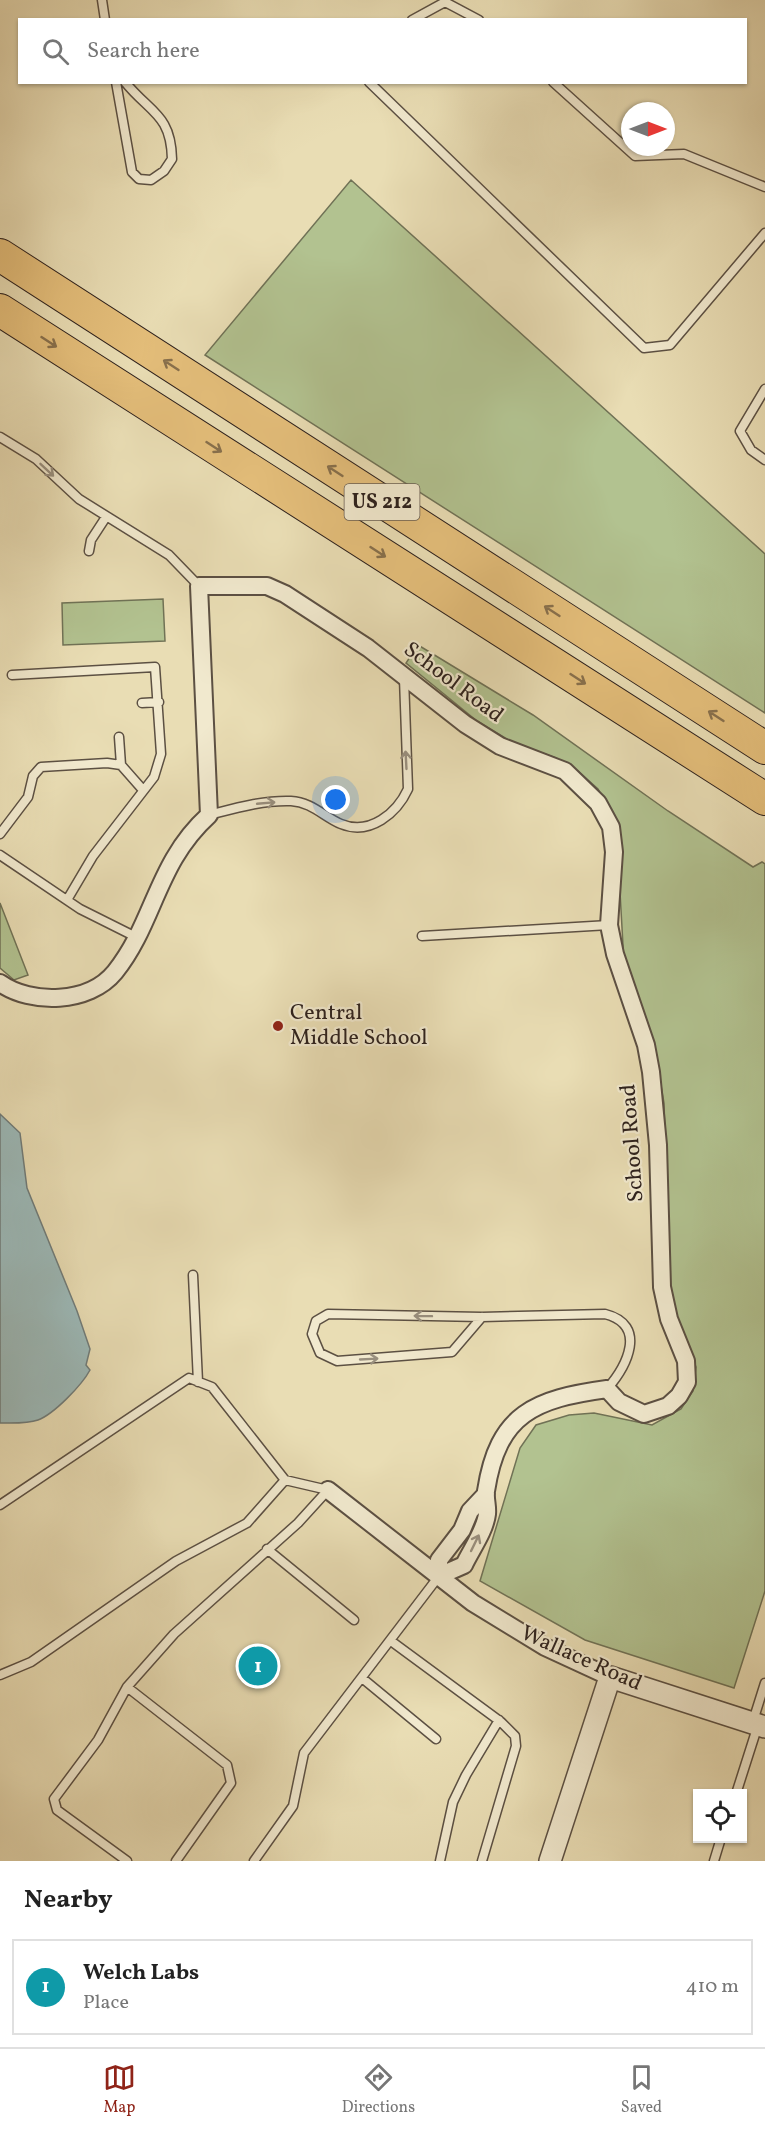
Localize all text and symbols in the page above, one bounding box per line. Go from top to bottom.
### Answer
search box [18,18,747,84]
icon: search [39,35,72,68]
text: Search here [87,36,200,67]
north arrow [621,102,675,156]
one-way arrow [40,336,57,348]
one-way arrow [163,359,180,371]
one-way arrow [205,440,222,453]
one-way arrow [40,463,55,477]
one-way arrow [327,465,344,477]
road number: US 212 [344,484,419,520]
one-way arrow [369,546,386,558]
one-way arrow [544,604,561,616]
street label: School Road [396,635,510,731]
one-way arrow [569,674,586,686]
one-way arrow [708,710,725,722]
one-way arrow [401,750,412,770]
your location [321,785,350,814]
one-way arrow [255,797,275,808]
place label: Central Middle School [290,998,428,1054]
marker: Central Middle School [271,1019,285,1033]
street label: School Road [613,1083,653,1203]
one-way arrow [414,1310,434,1322]
one-way arrow [359,1353,379,1364]
one-way arrow [470,1534,481,1552]
street label: Wallace Road [515,1618,647,1700]
pin: 1 [238,1644,278,1688]
map controls [693,1789,747,1843]
button: locate [693,1789,747,1843]
text: Nearby [24,1882,113,1918]
text: Welch Labs [83,1958,199,1989]
text: 1 [41,1973,50,2001]
text: 410 m [686,1973,739,2001]
text: Place [83,1989,129,2017]
tab: Map [103,2061,136,2119]
tab: Directions [342,2061,415,2119]
tab: Saved [621,2061,662,2119]

